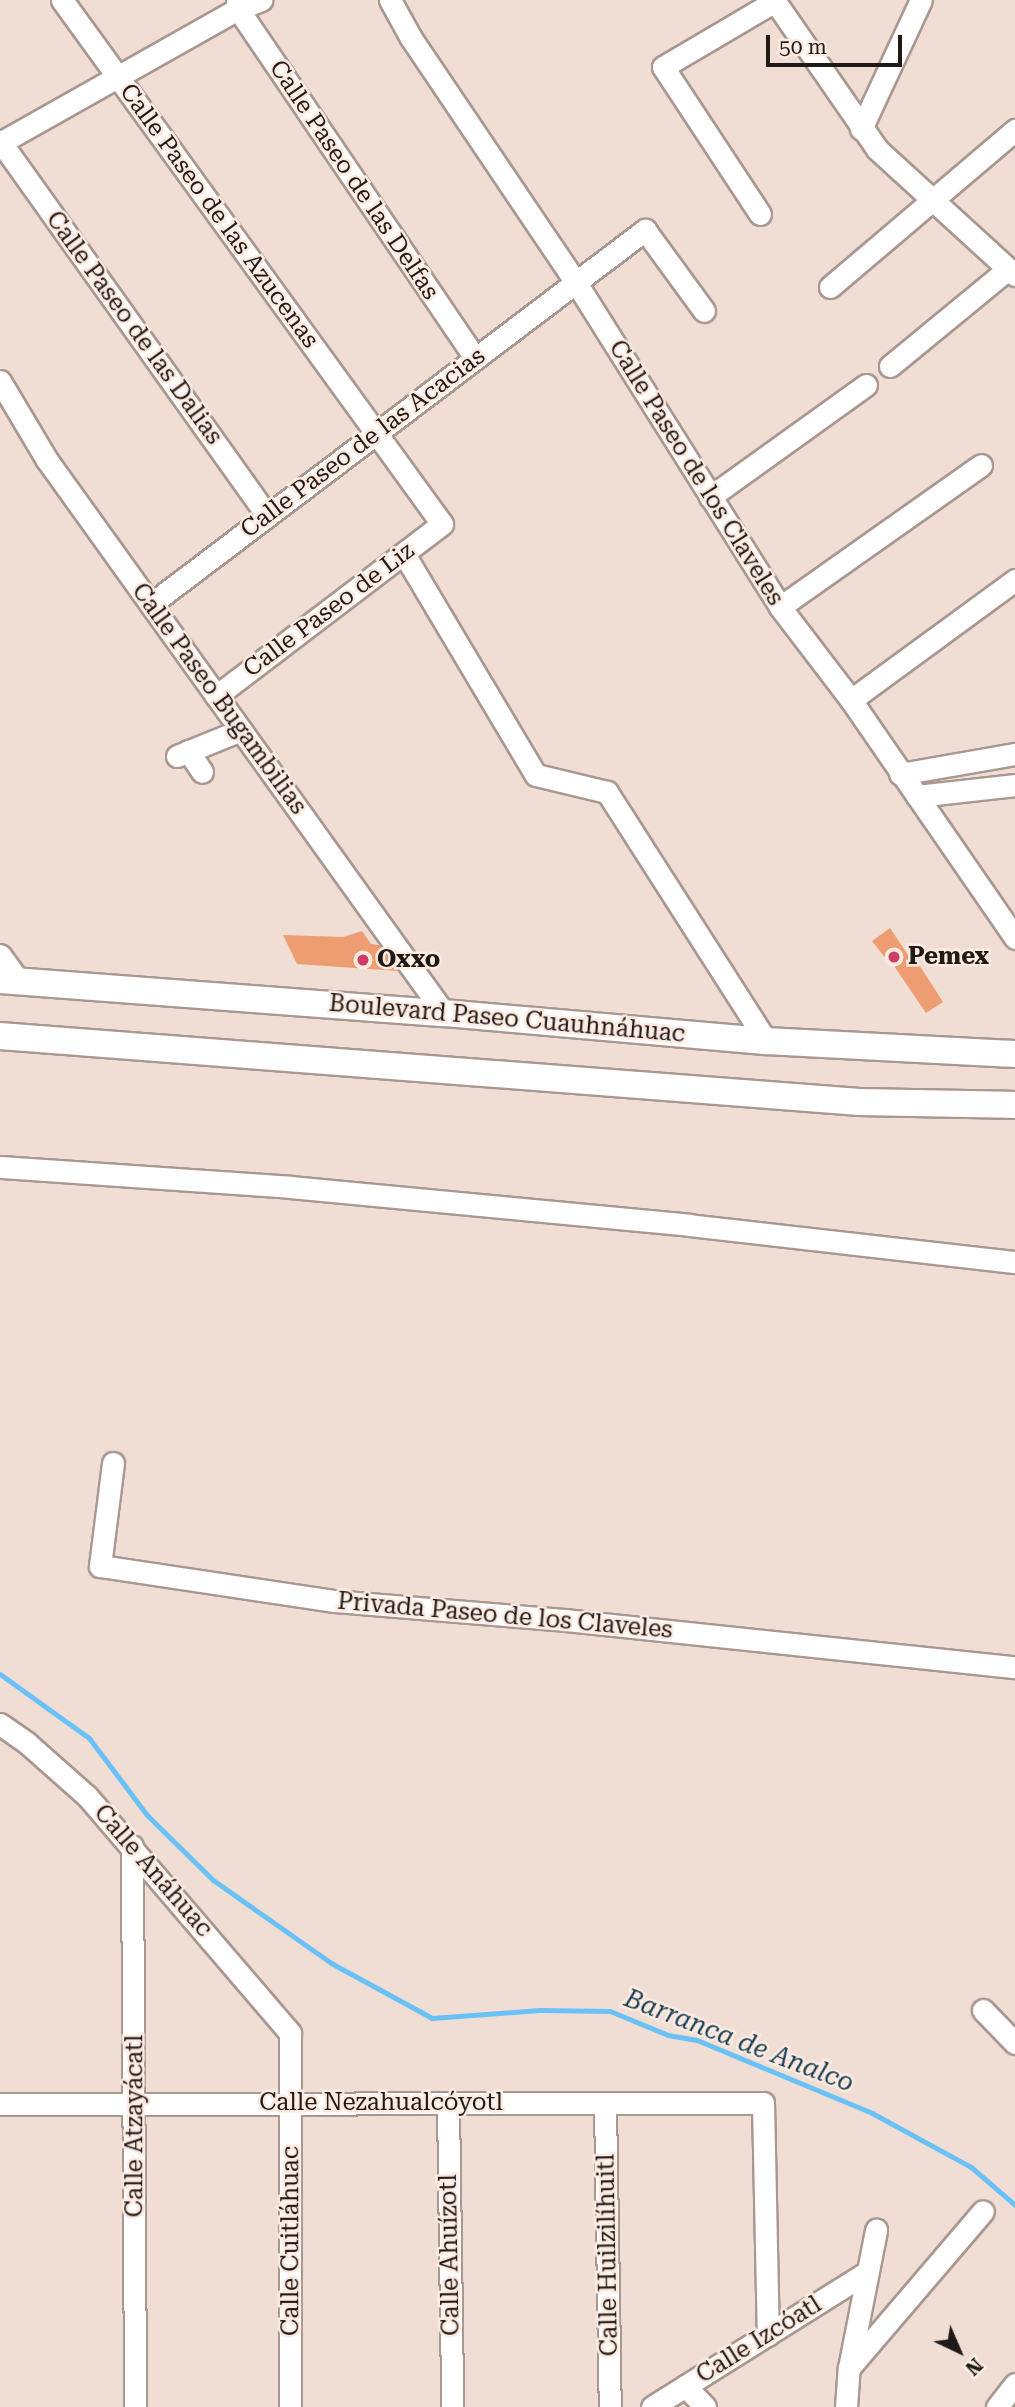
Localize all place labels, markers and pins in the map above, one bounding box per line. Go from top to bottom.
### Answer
place label: Pemex [908,943,989,971]
place label: Oxxo [377,946,440,974]
marker: Pemex [886,949,902,965]
marker: Oxxo [355,952,371,968]

